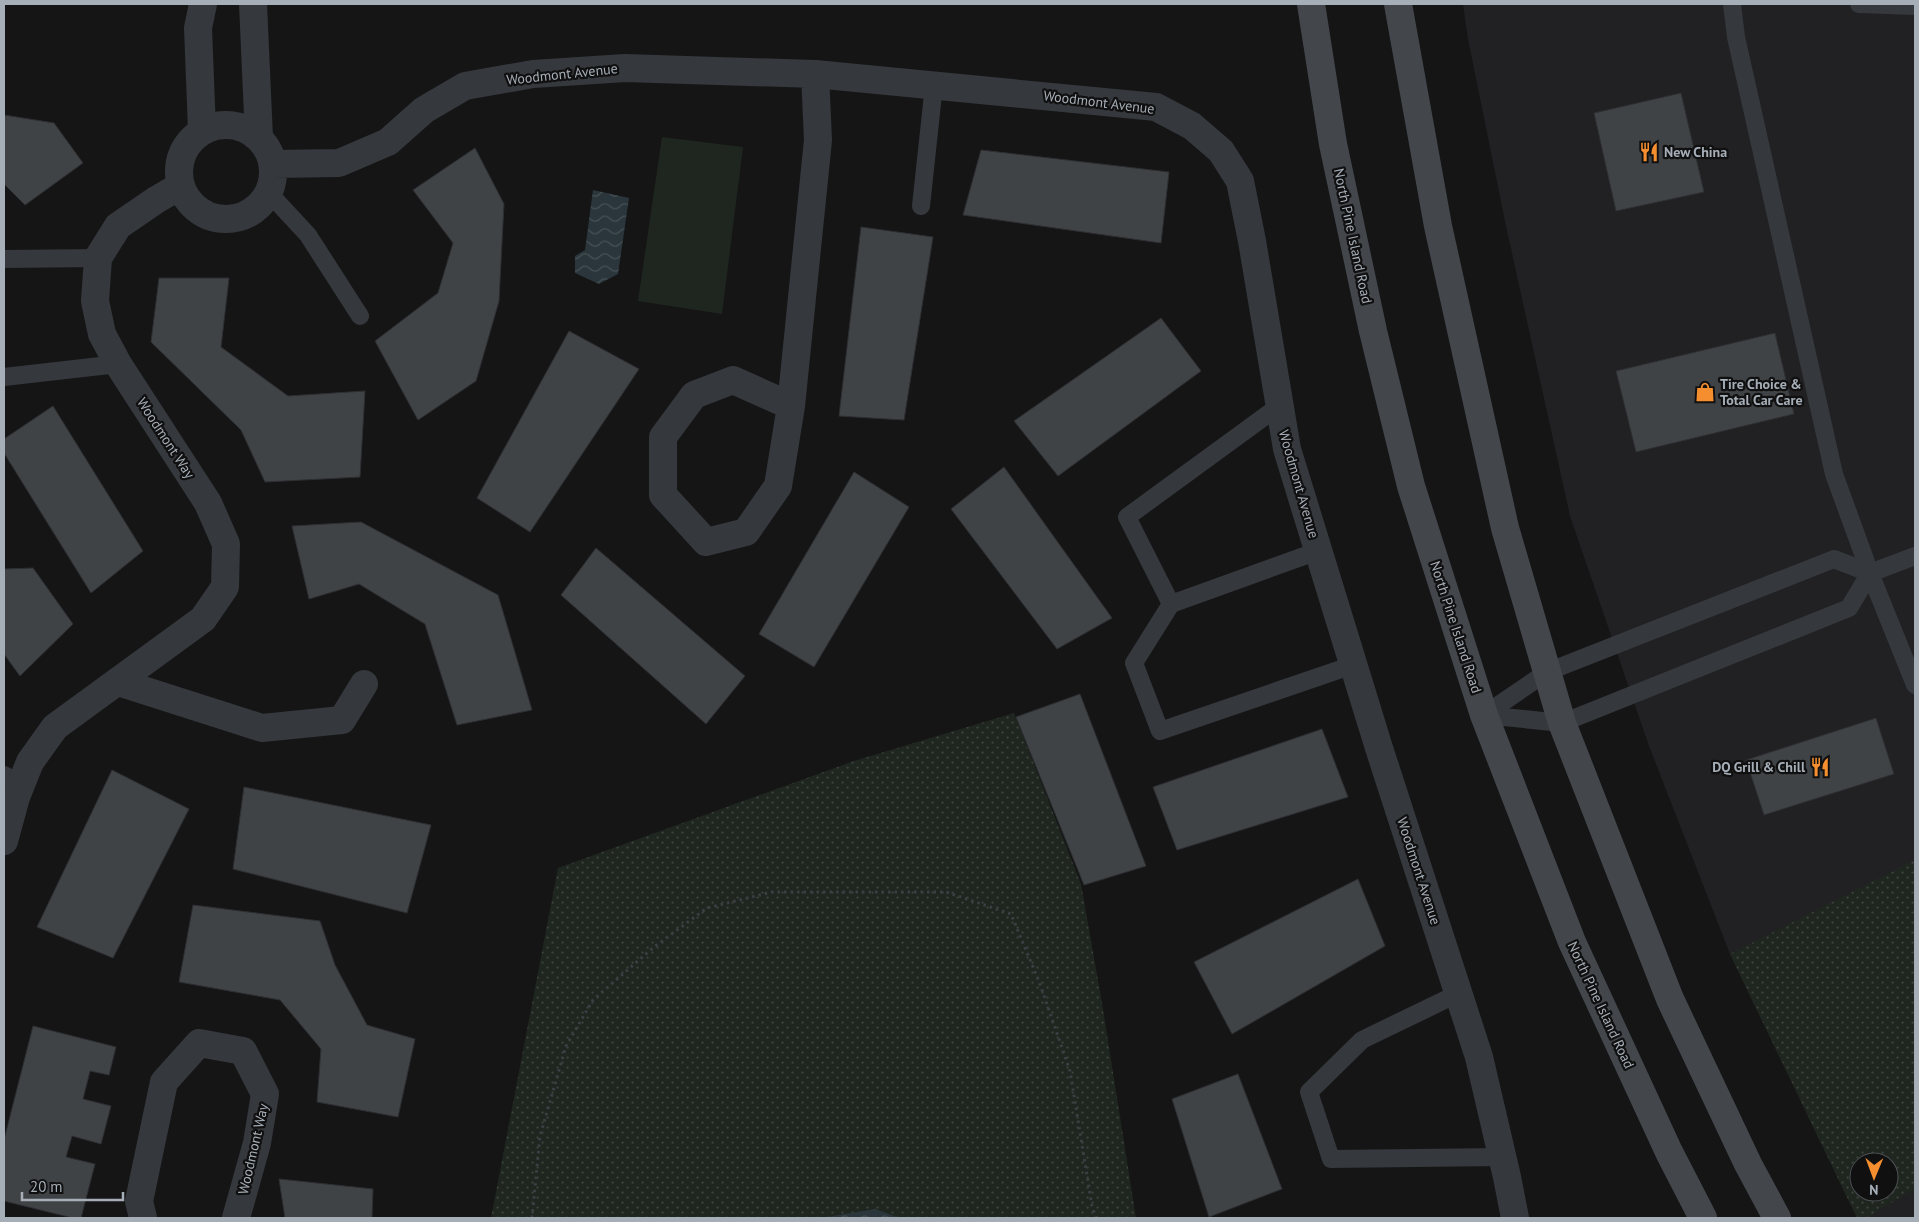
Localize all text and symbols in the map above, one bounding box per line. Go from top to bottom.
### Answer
street label: Woodmont Avenue [505,59,619,89]
street label: Woodmont Avenue [1042,86,1156,118]
restaurant icon: New China [1638,141,1660,163]
place label: New China [1664,143,1727,161]
street label: North Pine Island Road [1330,167,1376,305]
place label: Tire Choice & Total Car Care [1720,375,1803,409]
shop icon: Tire Choice & Total Car Care [1694,381,1716,403]
street label: Woodmont Way [133,394,199,482]
street label: Woodmont Avenue [1275,428,1323,540]
street label: North Pine Island Road [1426,559,1486,695]
restaurant icon: DQ Grill & Chill [1809,756,1831,778]
place label: DQ Grill & Chill [1712,758,1806,776]
street label: Woodmont Avenue [1393,815,1445,927]
street label: North Pine Island Road [1564,939,1638,1071]
street label: Woodmont Way [234,1101,272,1196]
north arrow [1849,1152,1899,1202]
scale bar [22,1170,124,1202]
text: 20 m [30,1177,63,1196]
text: N [1869,1181,1879,1199]

